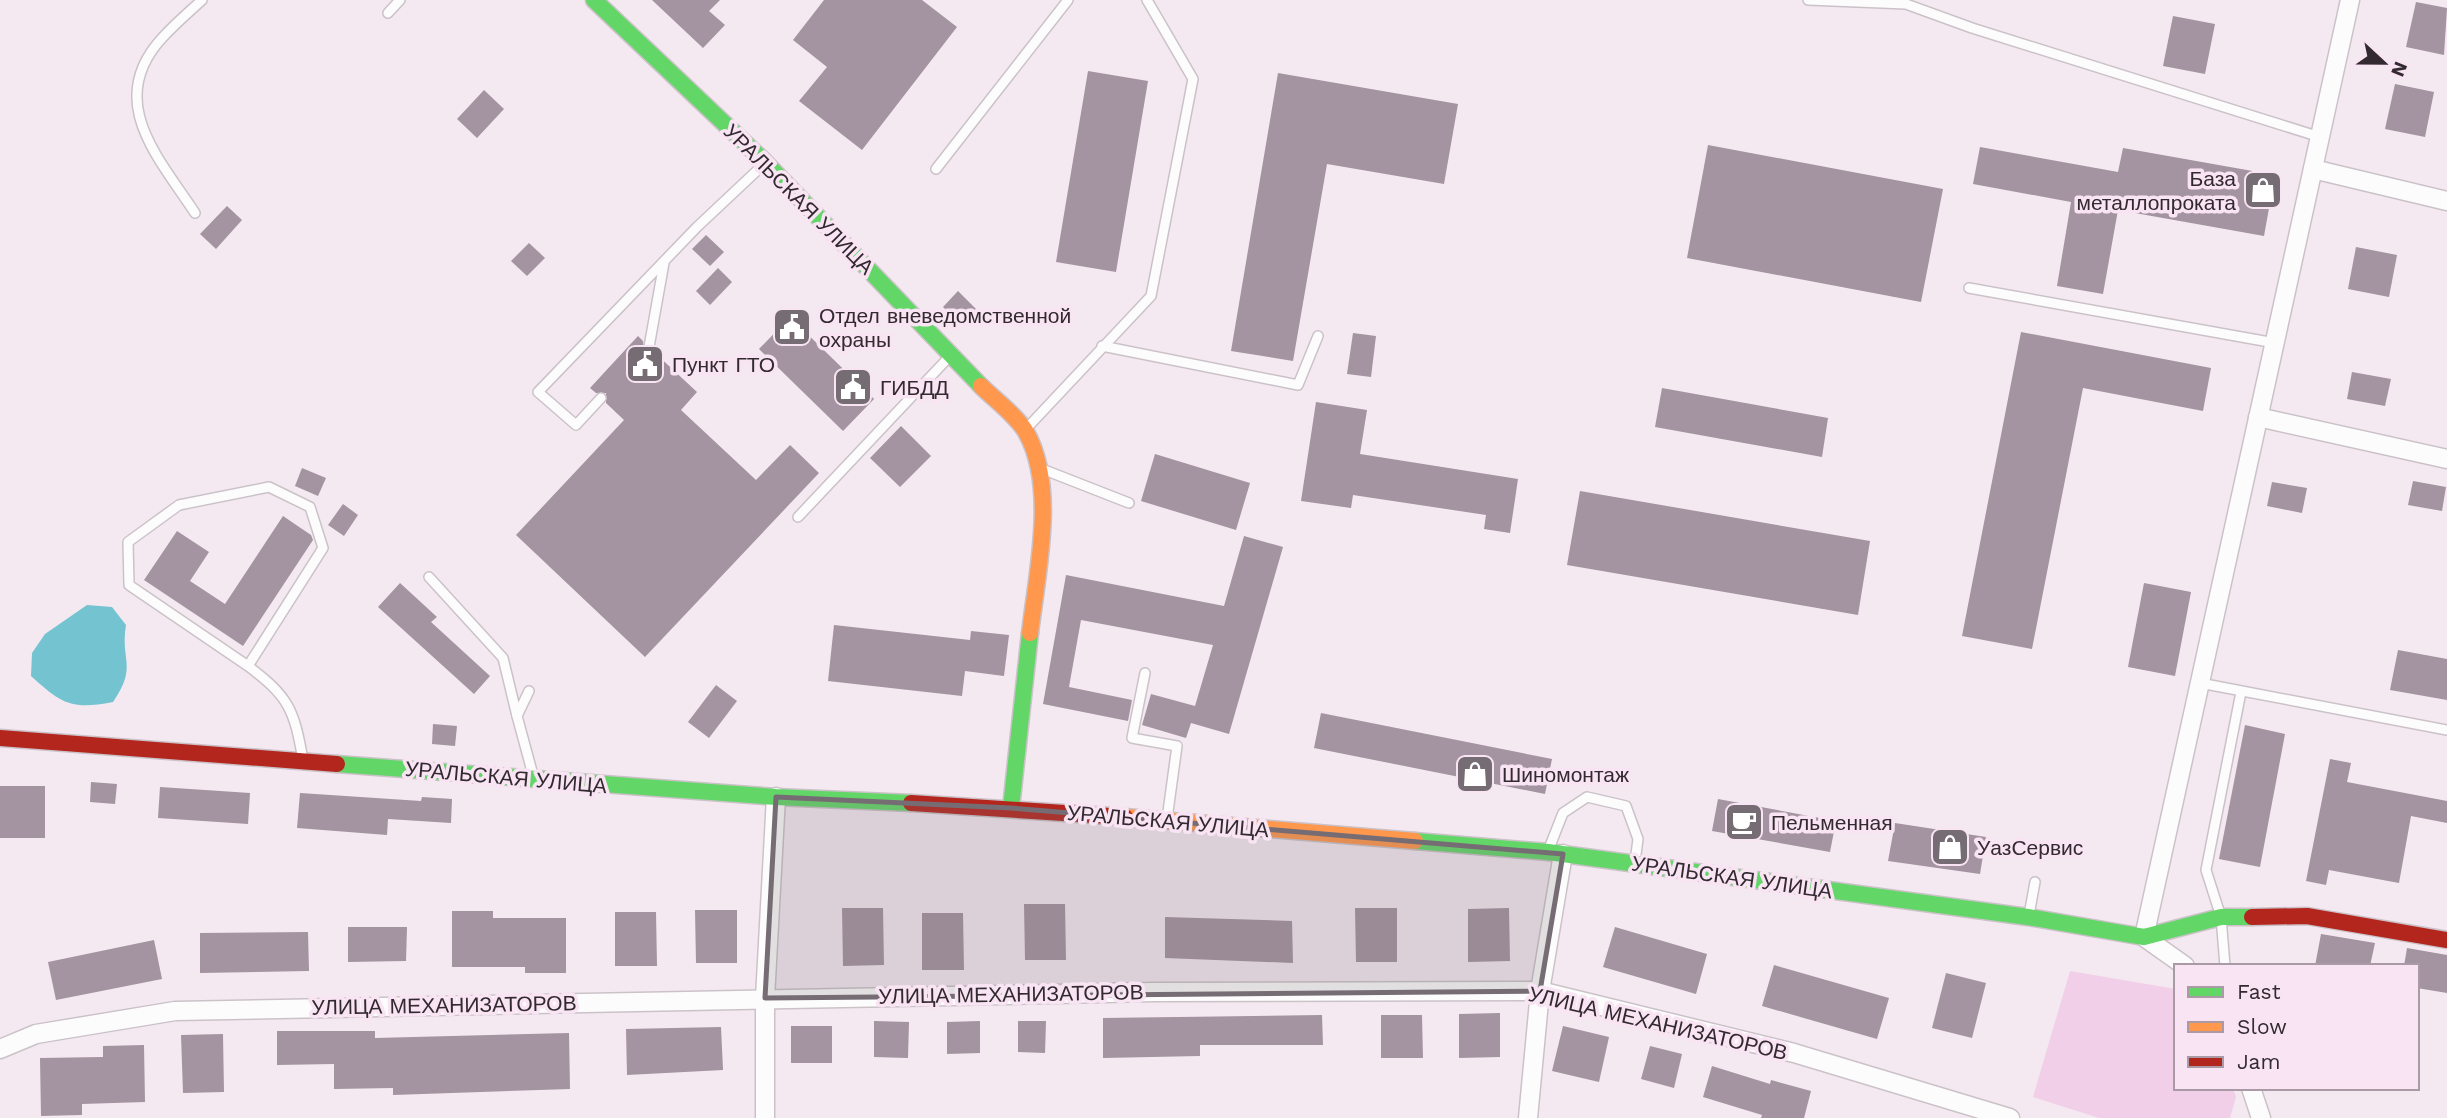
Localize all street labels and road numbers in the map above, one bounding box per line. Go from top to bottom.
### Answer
street label: УРАЛЬСКАЯ УЛИЦА [719,119,879,279]
street label: УРАЛЬСКАЯ УЛИЦА [404,756,608,798]
street label: УРАЛЬСКАЯ УЛИЦА [1066,800,1270,842]
street label: УРАЛЬСКАЯ УЛИЦА [1630,851,1834,903]
street label: УЛИЦА МЕХАНИЗАТОРОВ [878,979,1144,1009]
street label: УЛИЦА МЕХАНИЗАТОРОВ [1526,981,1790,1065]
street label: УЛИЦА МЕХАНИЗАТОРОВ [311,990,577,1020]

